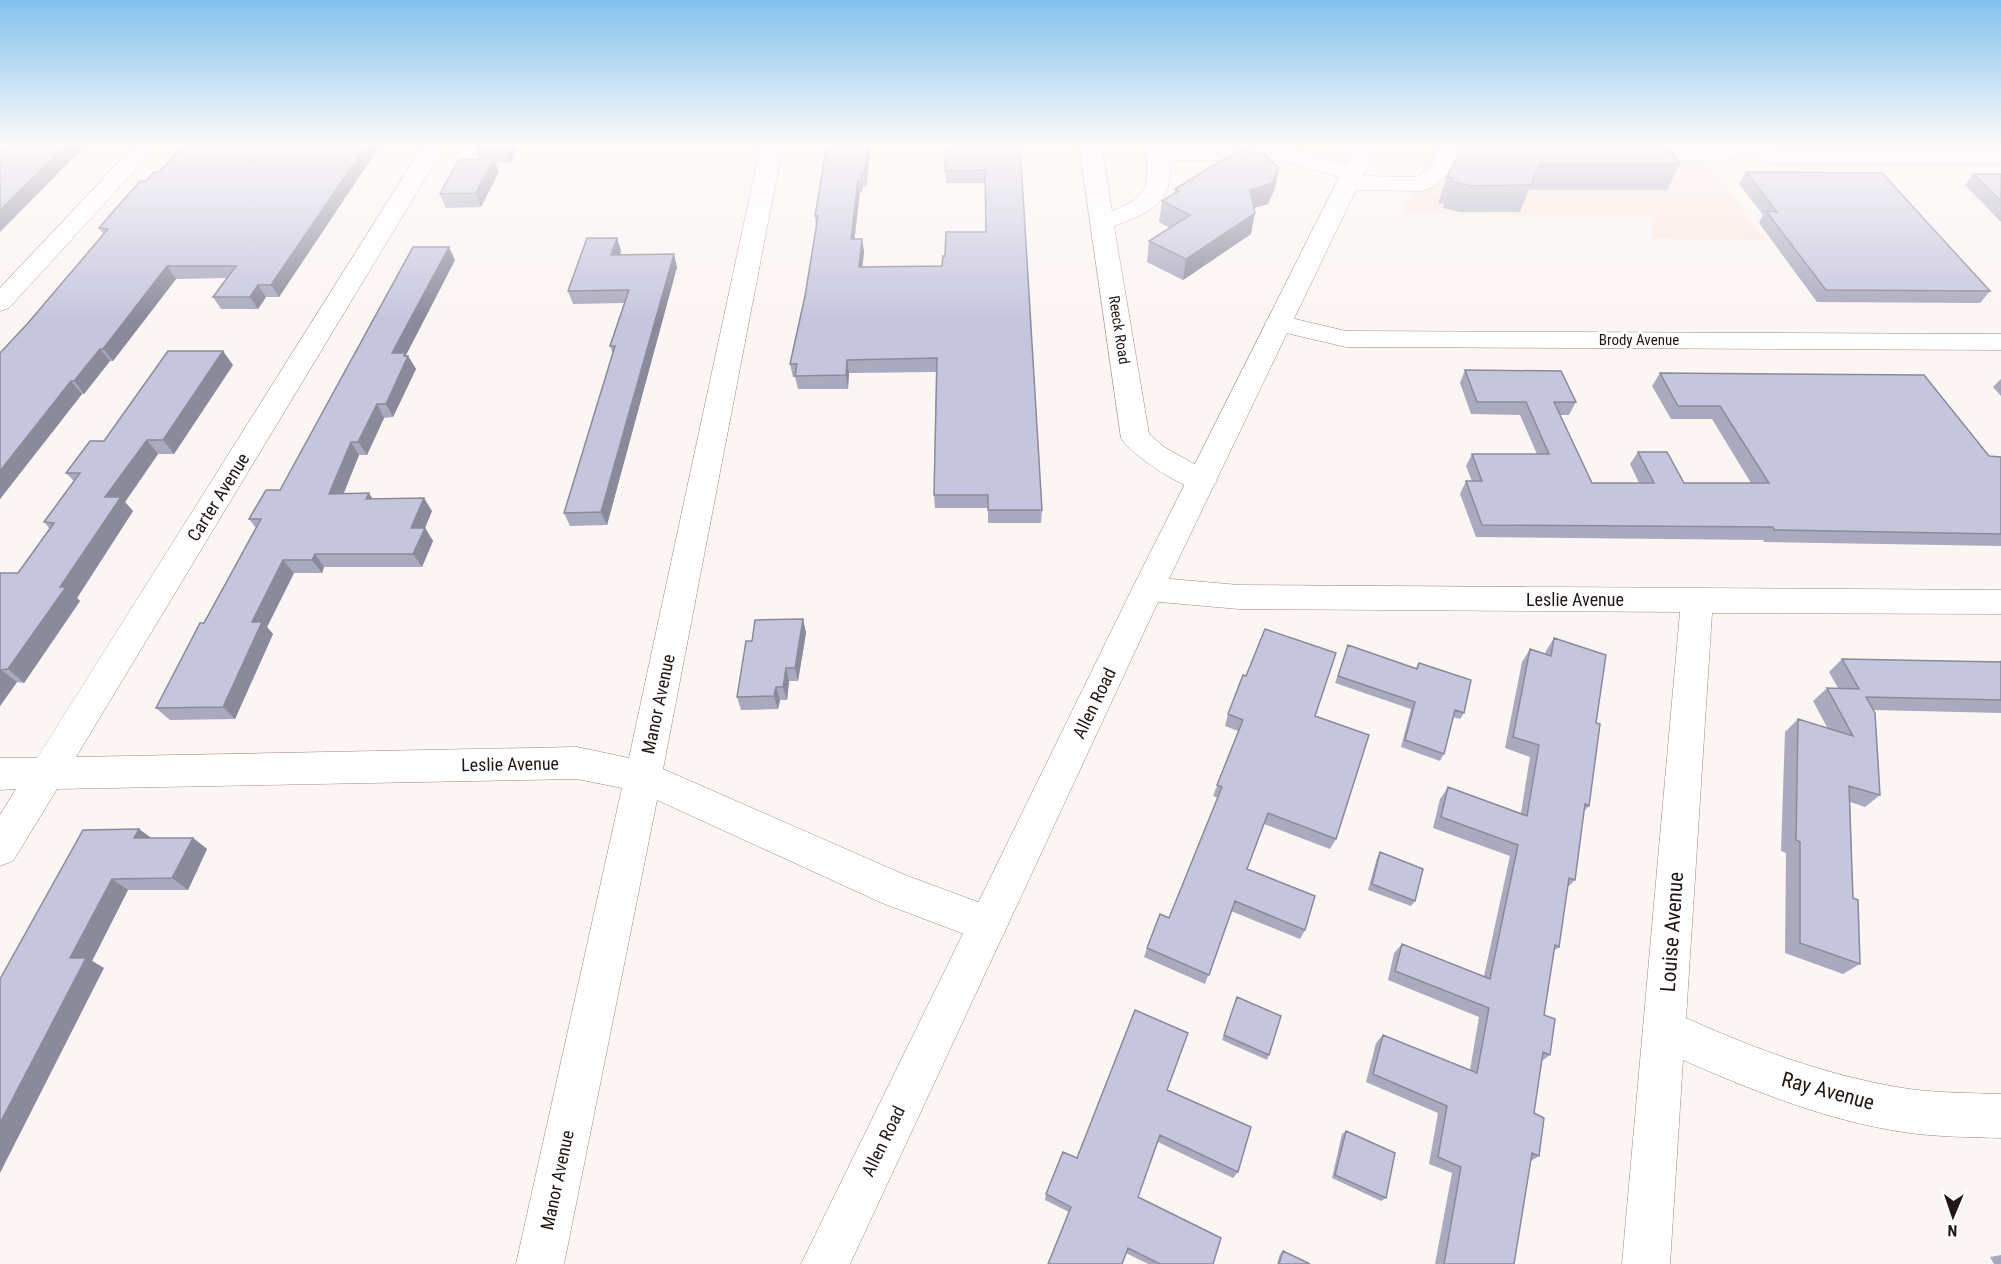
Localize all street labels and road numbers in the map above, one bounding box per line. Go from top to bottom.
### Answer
street label: Reeck Road [1105,294,1133,366]
street label: Brody Avenue [1599,331,1679,349]
street label: Carter Avenue [183,449,253,545]
street label: Leslie Avenue [1526,589,1624,610]
street label: Manor Avenue [637,652,679,756]
street label: Allen Road [1068,664,1120,742]
street label: Leslie Avenue [461,753,559,775]
street label: Louise Avenue [1656,871,1688,993]
street label: Ray Avenue [1779,1067,1877,1115]
street label: Allen Road [857,1102,909,1180]
street label: Manor Avenue [536,1128,578,1232]

